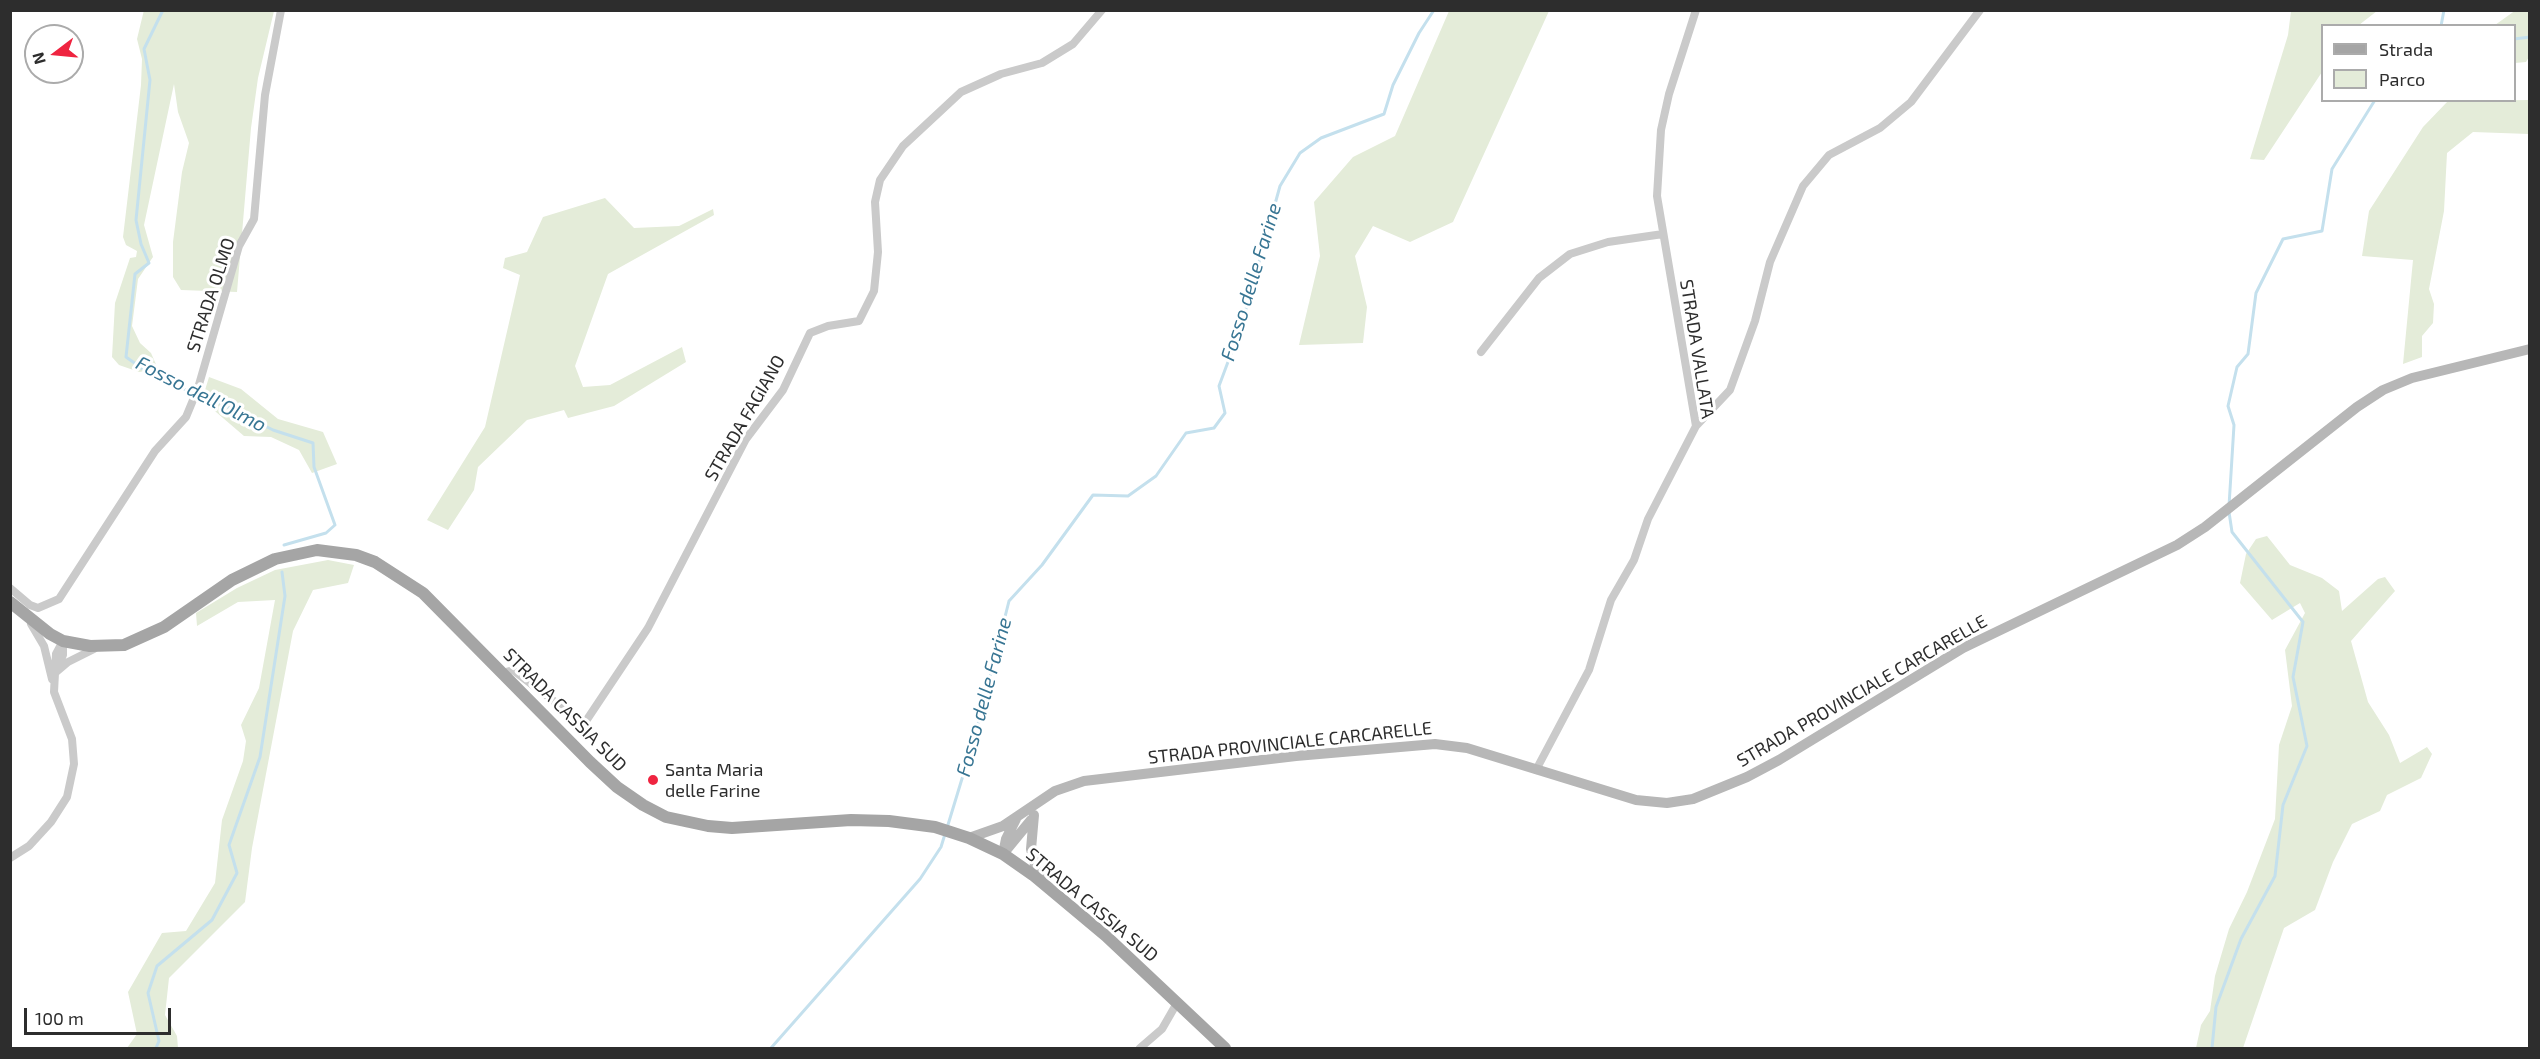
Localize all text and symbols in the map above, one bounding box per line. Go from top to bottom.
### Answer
north arrow [24,24,84,84]
legend [2321,24,2516,102]
text: Strada [2379,38,2433,60]
text: N [27,50,49,67]
text: Parco [2379,68,2425,90]
water label: Fosso delle Farine [1216,200,1286,364]
street label: STRADA OLMO [182,235,240,355]
street label: STRADA VALLATA [1675,278,1719,420]
water label: Fosso dell'Olmo [132,351,270,437]
street label: STRADA FAGIANO [700,351,790,485]
street label: STRADA PROVINCIALE CARCARELLE [1733,610,1991,772]
water label: Fosso delle Farine [951,615,1017,779]
street label: STRADA CASSIA SUD [499,644,631,776]
street label: STRADA PROVINCIALE CARCARELLE [1147,717,1433,769]
place label: Santa Maria delle Farine [665,759,763,802]
marker: Santa Maria delle Farine [646,773,660,787]
street label: STRADA CASSIA SUD [1022,844,1162,966]
scale bar [27,996,174,1034]
text: 100 m [35,1007,84,1029]

